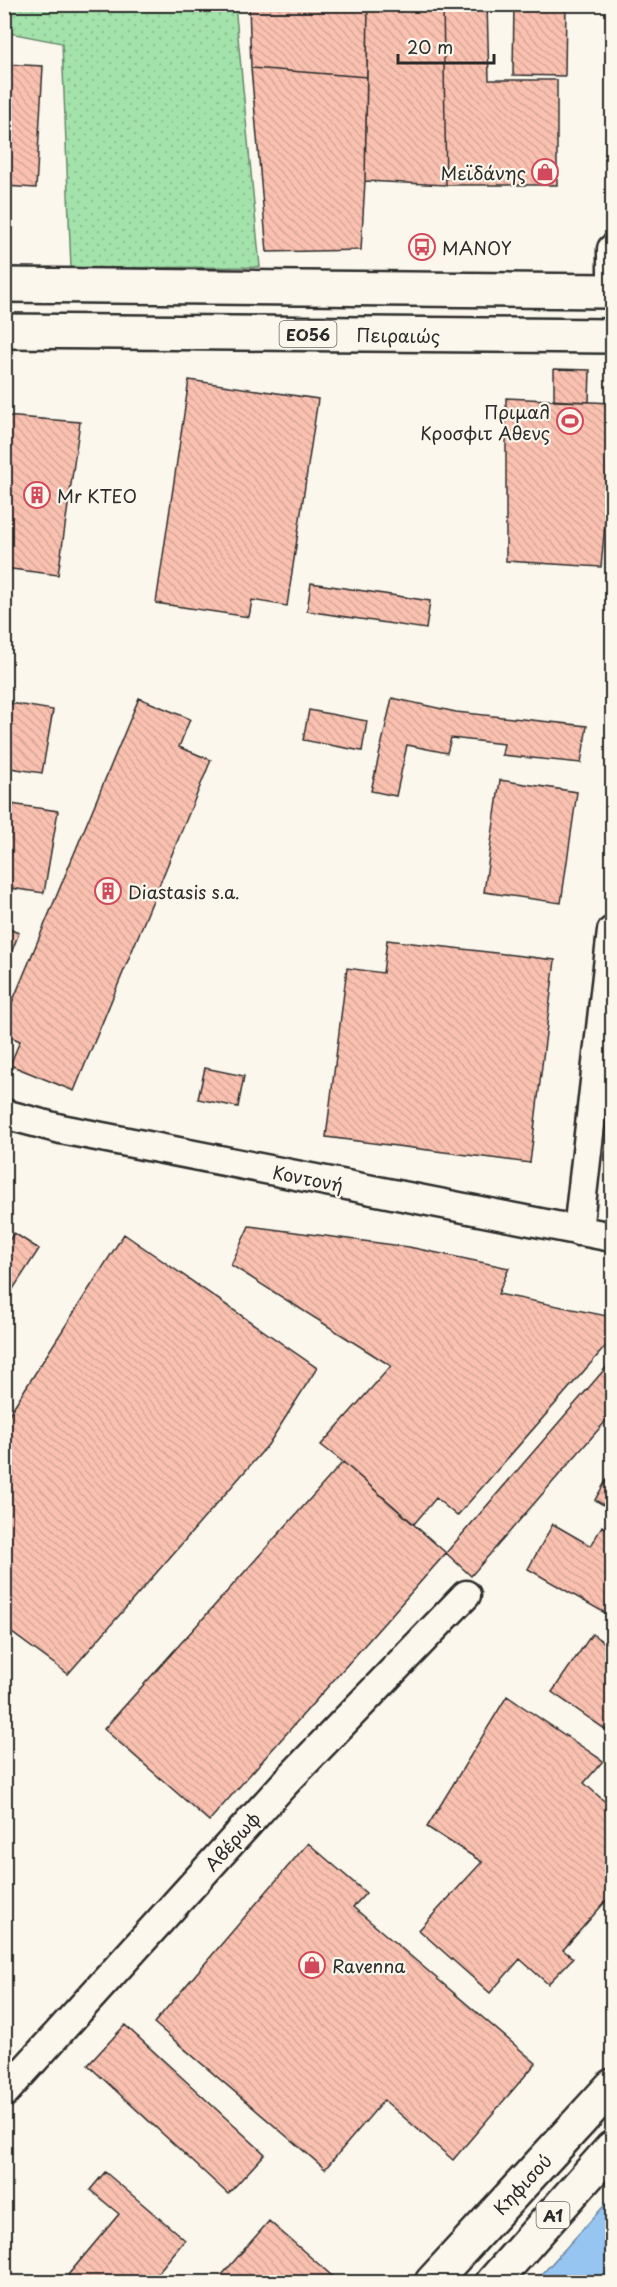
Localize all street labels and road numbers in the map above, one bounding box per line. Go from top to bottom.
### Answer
road number: ΕΟ56 [280,321,336,347]
street label: Πειραιώς [356,321,440,349]
street label: Κοντονή [270,1158,346,1198]
street label: Αβέρωφ [198,1805,266,1877]
street label: Κηφισού [487,2147,557,2221]
road number: Α1 [536,2202,570,2228]

